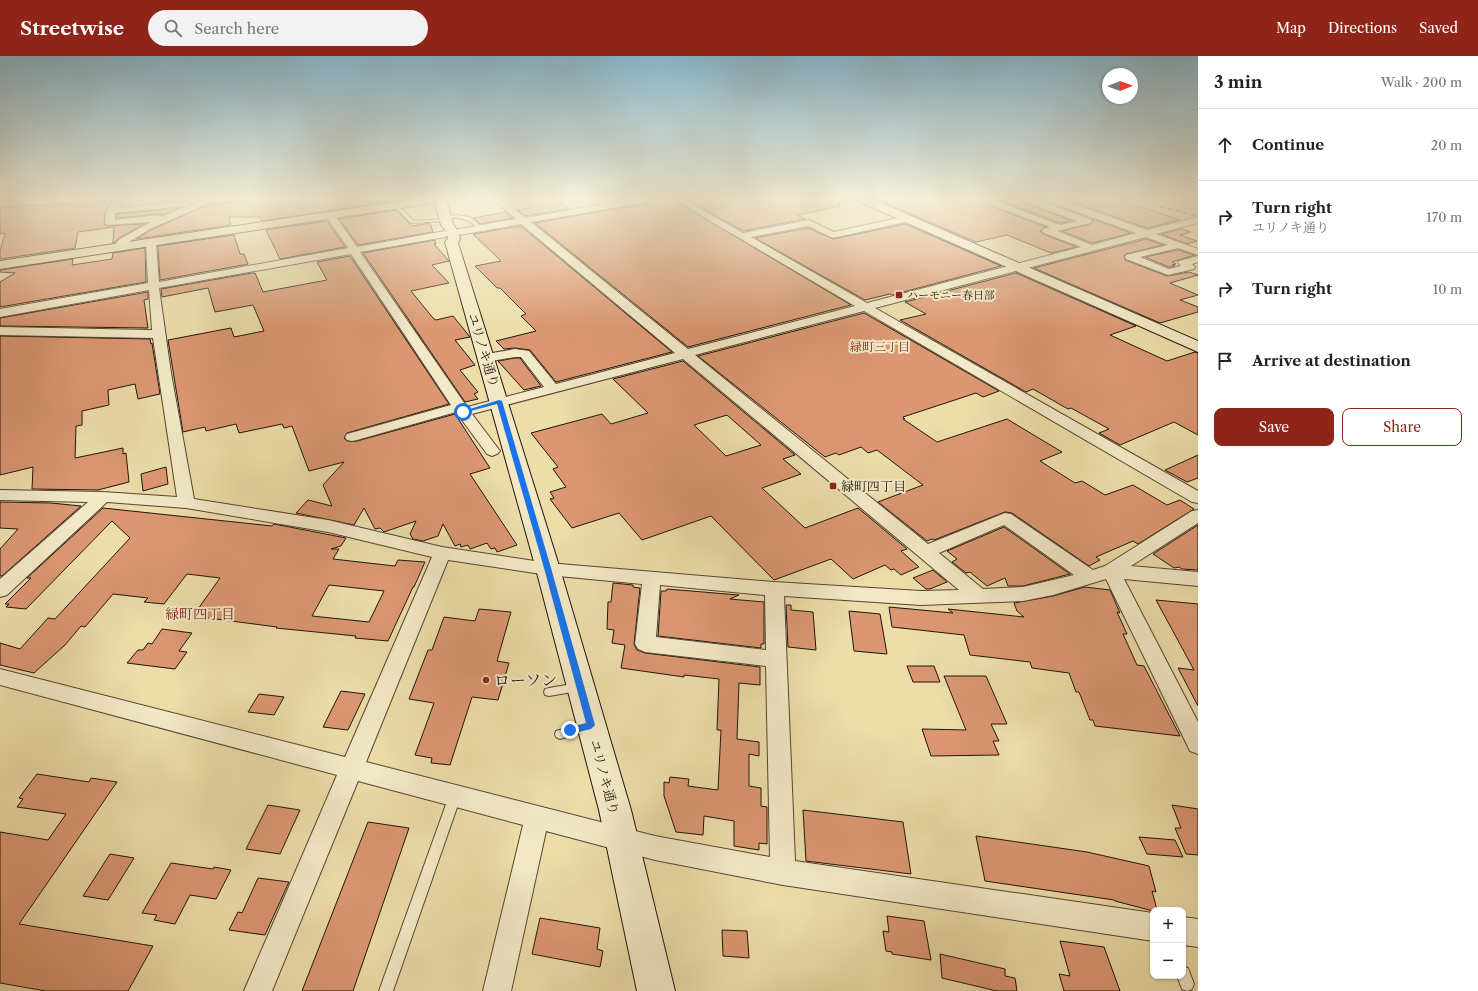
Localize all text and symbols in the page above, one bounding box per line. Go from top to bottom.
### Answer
search box [148,10,428,46]
text: Streetwise [20,17,124,40]
icon: search [162,17,184,39]
text: Search here [194,19,279,38]
text: Map [1276,19,1306,37]
text: Directions [1328,19,1397,37]
text: Saved [1419,19,1458,37]
north arrow [1102,68,1138,104]
text: 3 min [1214,72,1263,92]
text: Walk · 200 m [1381,74,1462,90]
icon: ahead [1214,134,1236,156]
text: Continue [1252,135,1324,154]
text: 20 m [1431,137,1462,153]
text: Turn right [1252,198,1332,217]
icon: right [1214,206,1236,228]
text: 170 m [1426,209,1462,225]
text: ユリノキ通り [1252,219,1329,235]
icon: right [1214,278,1236,300]
text: Turn right [1252,279,1332,298]
text: 10 m [1433,281,1462,297]
place label: ハーモニー春日部 [907,288,995,302]
marker: ハーモニー春日部 [894,290,904,300]
street label: ユリノキ通り [465,311,503,389]
district label: 緑町三丁目 [850,339,910,354]
icon: arrive [1214,350,1236,372]
text: Arrive at destination [1252,351,1411,370]
route start [454,403,472,421]
button: Save [1214,408,1334,446]
button: Share [1342,408,1462,446]
place label: 緑町四丁目 [841,478,906,494]
marker: 緑町四丁目 [828,481,838,491]
district label: 緑町四丁目 [165,605,235,623]
place label: ローソン [494,670,557,690]
marker: ローソン [481,675,491,685]
route end [561,721,579,739]
street label: ユリノキ通り [587,738,623,816]
map controls [1150,907,1186,979]
button: + [1150,907,1186,943]
button: − [1150,943,1186,979]

